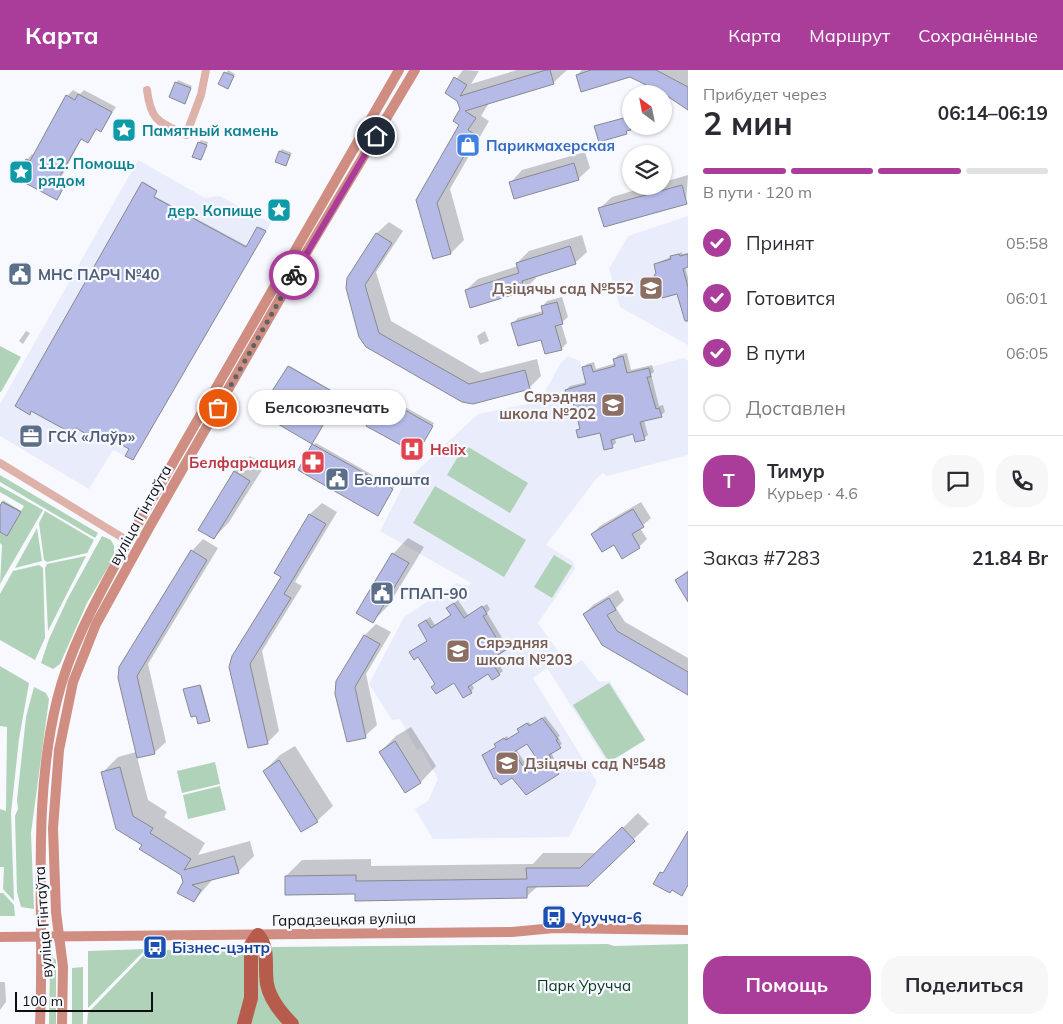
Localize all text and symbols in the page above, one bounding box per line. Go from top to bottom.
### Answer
text: Карта [25,20,99,50]
text: Карта [728,24,781,47]
text: Маршрут [809,24,890,47]
text: Сохранённые [918,24,1038,47]
text: Прибудет через [703,84,827,104]
north arrow [622,85,672,135]
map controls [622,85,672,195]
text: 06:14–06:19 [938,101,1048,125]
text: 2 мин [703,103,793,143]
pin [355,115,397,157]
place icon: Памятный камень [111,117,137,143]
place label: Памятный камень [142,121,279,140]
icon: home [362,122,390,150]
shop icon: Парикмахерская [455,132,481,158]
place label: Парикмахерская [486,136,615,155]
button: layers [622,145,672,195]
place label: 112. Помощь рядом [38,154,135,190]
place icon: 112. Помощь рядом [8,159,34,185]
text: В пути · 120 m [703,182,812,202]
place icon: дер. Копище [266,197,292,223]
place label: дер. Копище [168,201,262,220]
icon: check [703,229,731,257]
text: Принят [746,231,814,255]
text: 05:58 [1006,233,1048,253]
courier [269,250,319,300]
public building icon: МНС ПАРЧ №40 [7,261,33,287]
icon: bike [280,261,308,289]
place label: МНС ПАРЧ №40 [38,265,159,284]
school or university icon: Дзіцячы сад №552 [638,275,664,301]
place label: Дзіцячы сад №552 [492,279,634,298]
icon: check [703,284,731,312]
text: Готовится [746,286,836,310]
text: 06:01 [1006,288,1048,308]
icon: check [703,339,731,367]
text: В пути [746,341,805,365]
text: 06:05 [1006,343,1048,363]
pin [197,387,239,429]
place label: Сярэдняя школа №202 [499,387,596,423]
callout: Белсоюзпечать [248,390,406,426]
school or university icon: Сярэдняя школа №202 [600,392,626,418]
icon: bag [204,394,232,422]
text: Доставлен [746,396,846,420]
text: Белсоюзпечать [265,397,389,417]
office icon: ГСК «Лаўр» [18,423,44,449]
place label: ГСК «Лаўр» [48,427,136,446]
hospital icon: Helix [399,436,425,462]
place label: Helix [430,440,467,459]
pharmacy icon: Белфармация [300,449,326,475]
place label: Белфармация [189,453,296,472]
button: chat [932,455,984,507]
button: phone [996,455,1048,507]
text: Тимур [767,459,825,483]
street label: вуліца Гінтаўта [105,461,175,569]
public building icon: Белпошта [324,466,350,492]
text: Т [723,469,735,493]
place label: Белпошта [354,470,430,489]
text: Курьер · 4.6 [767,483,858,503]
text: Заказ #7283 [703,546,820,570]
text: 21.84 Br [972,546,1048,570]
public building icon: ГПАП-90 [369,580,395,606]
place label: ГПАП-90 [400,584,468,603]
place label: Сярэдняя школа №203 [476,633,573,669]
school or university icon: Сярэдняя школа №203 [445,638,471,664]
school or university icon: Дзіцячы сад №548 [494,750,520,776]
place label: Дзіцячы сад №548 [524,754,666,773]
street label: вуліца Гінтаўта [30,866,56,978]
bus stop icon: Уручча-6 [541,904,567,930]
street label: Гарадзецкая вуліца [272,908,416,930]
place label: Уручча-6 [571,908,642,927]
bus stop icon: Бізнес-цэнтр [142,934,168,960]
place label: Бізнес-цэнтр [172,938,270,957]
button: Помощь [703,956,871,1014]
button: Поделиться [881,956,1048,1014]
park label: Парк Уручча [537,976,631,995]
scale bar [15,989,152,1012]
text: 100 m [22,992,63,1010]

